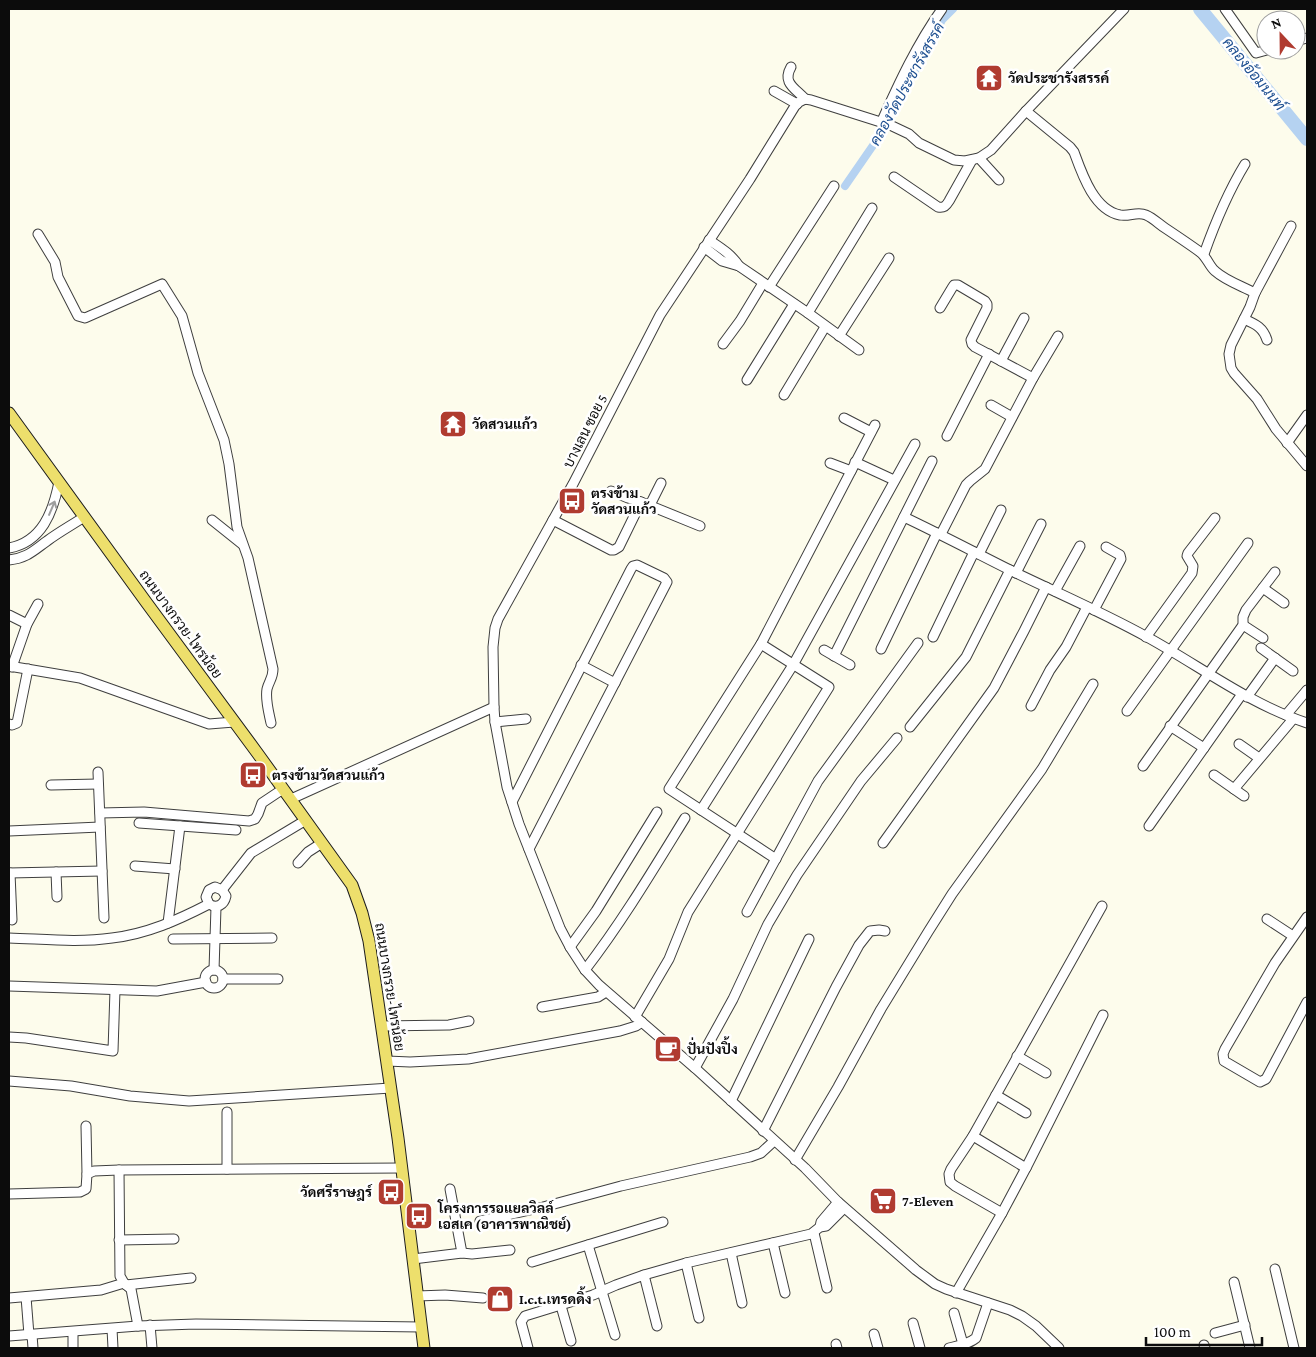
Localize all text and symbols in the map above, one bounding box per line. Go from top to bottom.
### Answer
north arrow [1256,10,1306,60]
text: N [1269,14,1284,32]
water label: คลองวัดประชารังสรรค์ [865,17,948,148]
water label: คลองอ้อมนนท์ [1220,33,1291,115]
temple icon: วัดประชารังสรรค์ [974,63,1004,93]
place label: วัดประชารังสรรค์ [1008,69,1110,86]
street label: บางเลน ซอย 5 [560,392,610,470]
temple icon: วัดสวนแก้ว [438,409,468,439]
place label: วัดสวนแก้ว [472,416,538,432]
place label: ตรงข้าม วัดสวนแก้ว [591,485,657,517]
bus stop icon: ตรงข้าม วัดสวนแก้ว [557,486,587,516]
one-way arrow [47,501,57,516]
street label: ถนนบางกรวย-ไทรน้อย [136,566,226,681]
bus stop icon: ตรงข้ามวัดสวนแก้ว [238,760,268,790]
place label: ตรงข้ามวัดสวนแก้ว [272,767,385,783]
street label: ถนนบางกรวย-ไทรน้อย [372,921,409,1052]
cafe icon: ปั่นปังปิ้ง [653,1034,683,1064]
place label: ปั่นปังปิ้ง [687,1036,738,1057]
bus stop icon: วัดศรีราษฎร์ [376,1177,406,1207]
place label: วัดศรีราษฎร์ [300,1183,373,1201]
supermarket icon: 7-Eleven [868,1186,898,1216]
place label: 7-Eleven [902,1193,953,1209]
place label: โครงการรอแยลวิลล์ เอสเค (อาคารพาณิชย์) [437,1199,572,1233]
bus stop icon: โครงการรอแยลวิลล์ เอสเค (อาคารพาณิชย์) [404,1201,434,1231]
shop icon: I.c.t.เทรดดิ้ง [485,1284,515,1314]
place label: I.c.t.เทรดดิ้ง [519,1286,592,1307]
scale bar [1146,1314,1262,1346]
text: 100 m [1154,1324,1191,1340]

